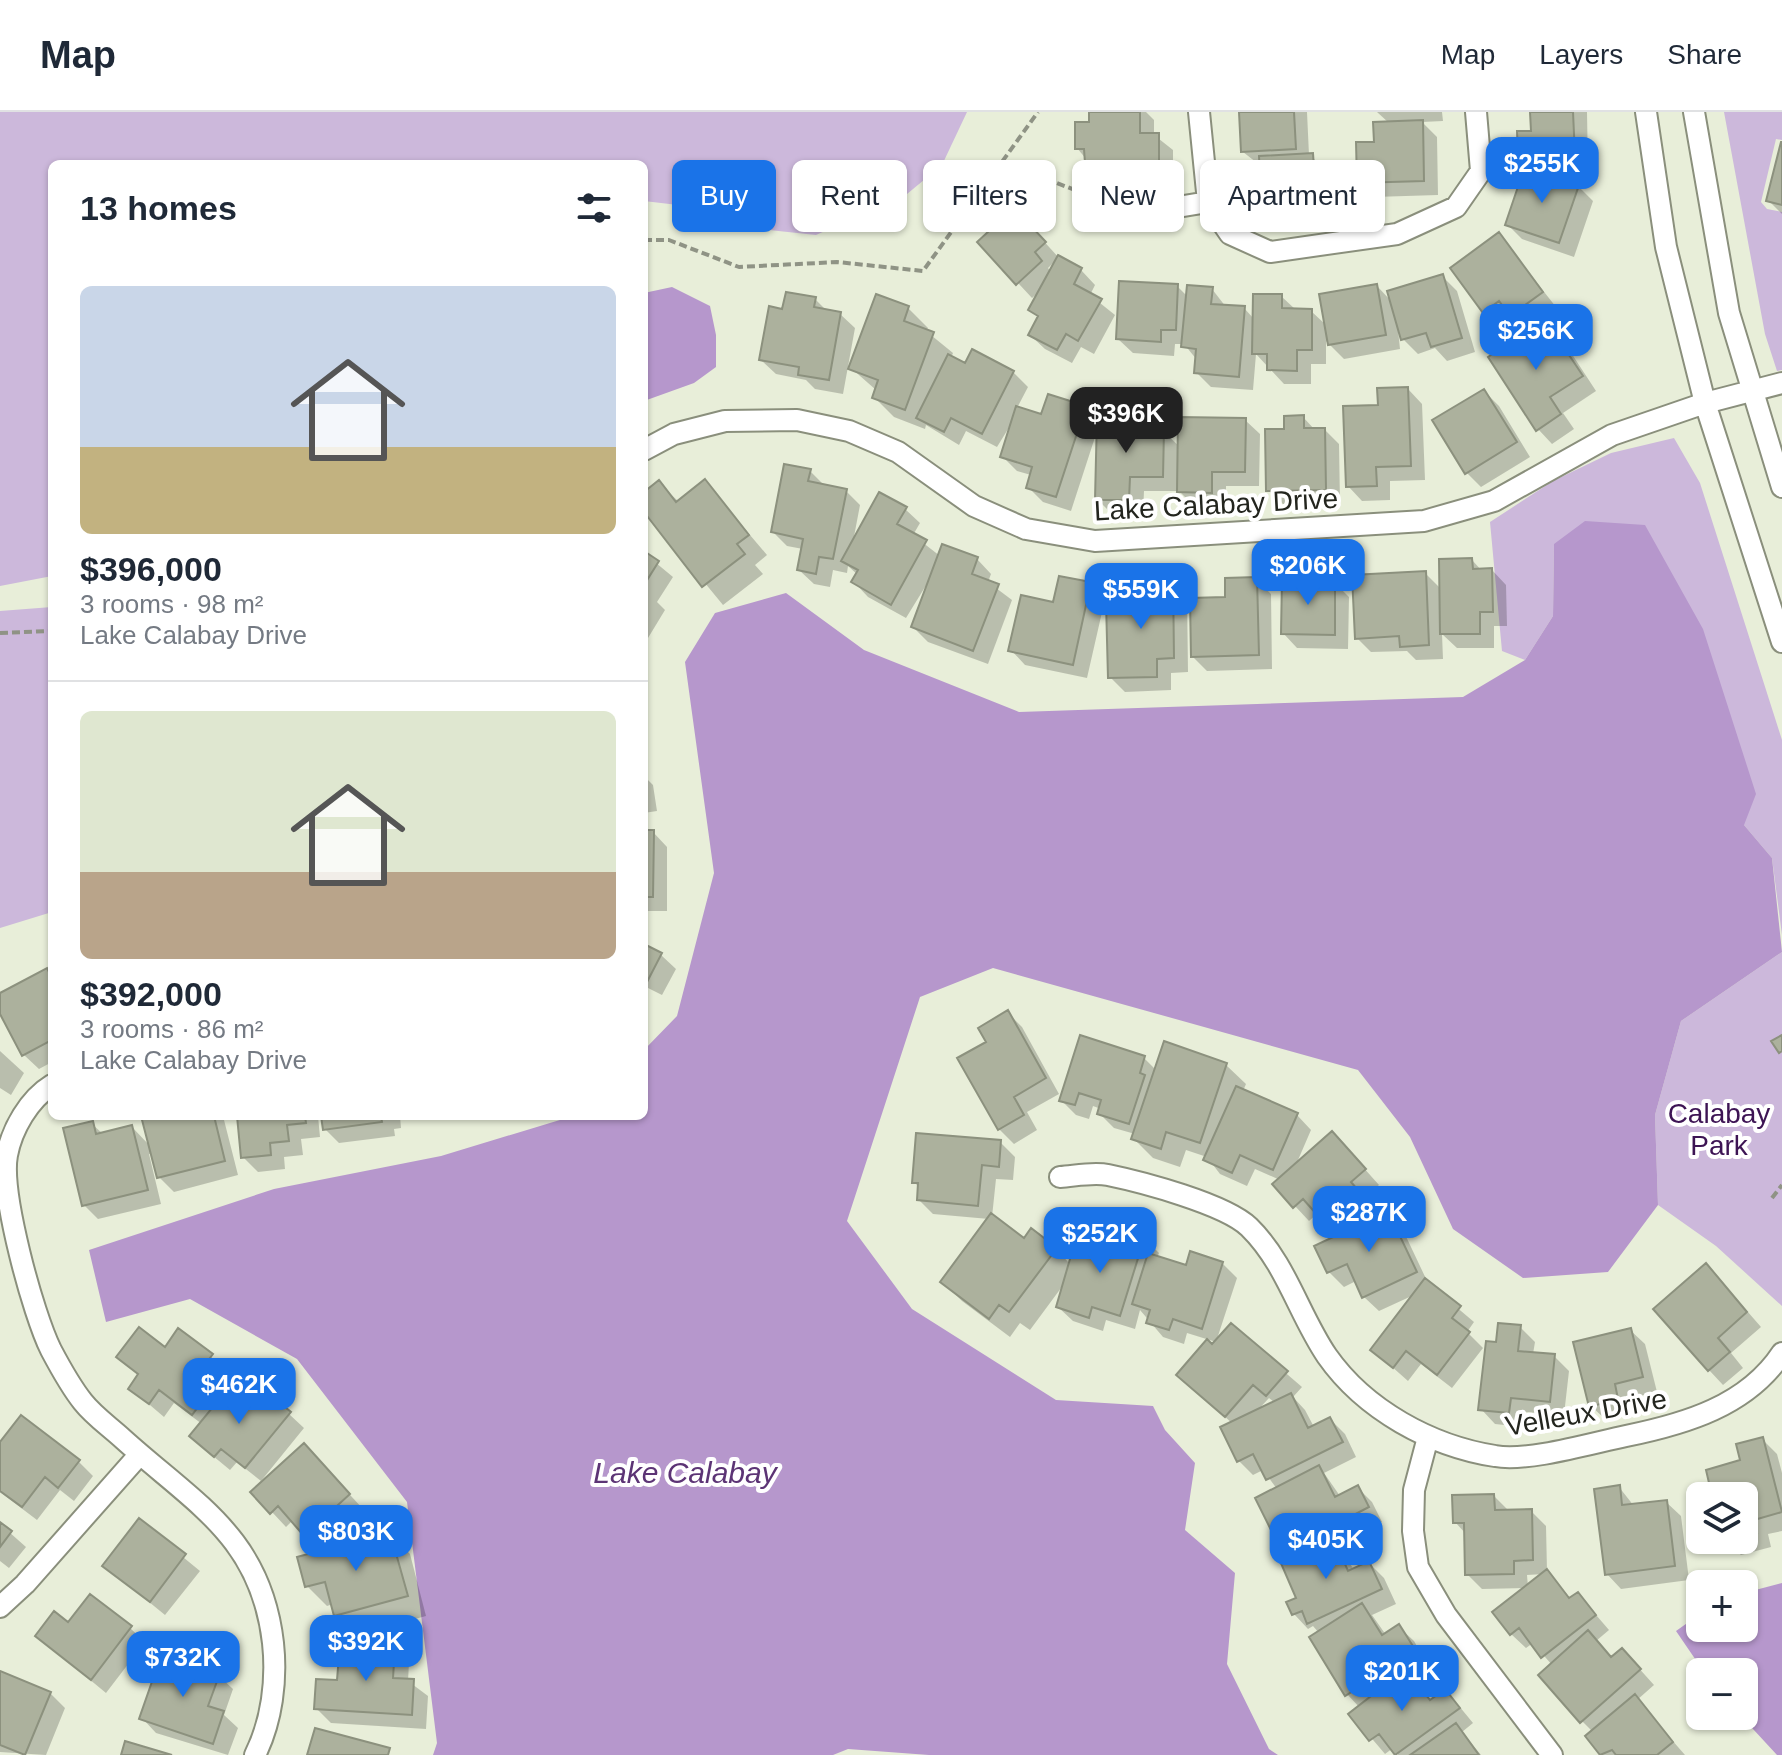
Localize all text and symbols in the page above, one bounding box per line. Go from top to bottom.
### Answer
text: Map [40,34,116,76]
text: Map [1441,39,1495,70]
text: Layers [1539,39,1623,70]
text: Share [1667,39,1742,70]
pin: $255K [1486,137,1598,205]
text: $255K [1504,148,1580,178]
chip: Buy [672,160,776,232]
chip: Rent [792,160,907,232]
chip: Filters [923,160,1056,232]
chip: New [1072,160,1184,232]
chip: Apartment [1200,160,1385,232]
icon: filters [572,186,616,230]
text: 13 homes [80,189,237,227]
pin: $256K [1480,304,1592,372]
text: $256K [1498,315,1574,345]
icon: home [276,338,420,482]
pin: $396K [1070,387,1182,455]
text: $396K [1088,398,1164,428]
street label: Lake Calabay Drive [1093,483,1339,526]
pin: $206K [1252,539,1364,607]
text: $396,000 [80,550,222,588]
text: $206K [1270,550,1346,580]
pin: $559K [1085,563,1197,631]
text: $559K [1103,574,1179,604]
text: 3 rooms · 98 m² [80,589,264,619]
text: Lake Calabay Drive [80,620,307,650]
icon: home [276,763,420,907]
text: $392,000 [80,975,222,1013]
text: 3 rooms · 86 m² [80,1014,264,1044]
text: Lake Calabay Drive [80,1045,307,1075]
park label: Calabay Park [1668,1098,1770,1161]
pin: $287K [1313,1186,1425,1254]
text: $287K [1331,1197,1407,1227]
pin: $252K [1044,1207,1156,1275]
text: $252K [1062,1218,1138,1248]
pin: $462K [183,1358,295,1426]
text: $462K [201,1369,277,1399]
street label: Velleux Drive [1503,1383,1669,1442]
water label: Lake Calabay [593,1456,779,1489]
map controls [1686,1482,1758,1730]
button: layers [1686,1482,1758,1554]
pin: $803K [300,1505,412,1573]
pin: $405K [1270,1513,1382,1581]
text: $803K [318,1516,394,1546]
text: $405K [1288,1524,1364,1554]
button: + [1686,1570,1758,1642]
pin: $392K [310,1615,422,1683]
text: $392K [328,1626,404,1656]
pin: $732K [127,1631,239,1699]
text: $732K [145,1642,221,1672]
pin: $201K [1346,1645,1458,1713]
text: $201K [1364,1656,1440,1686]
button: − [1686,1658,1758,1730]

